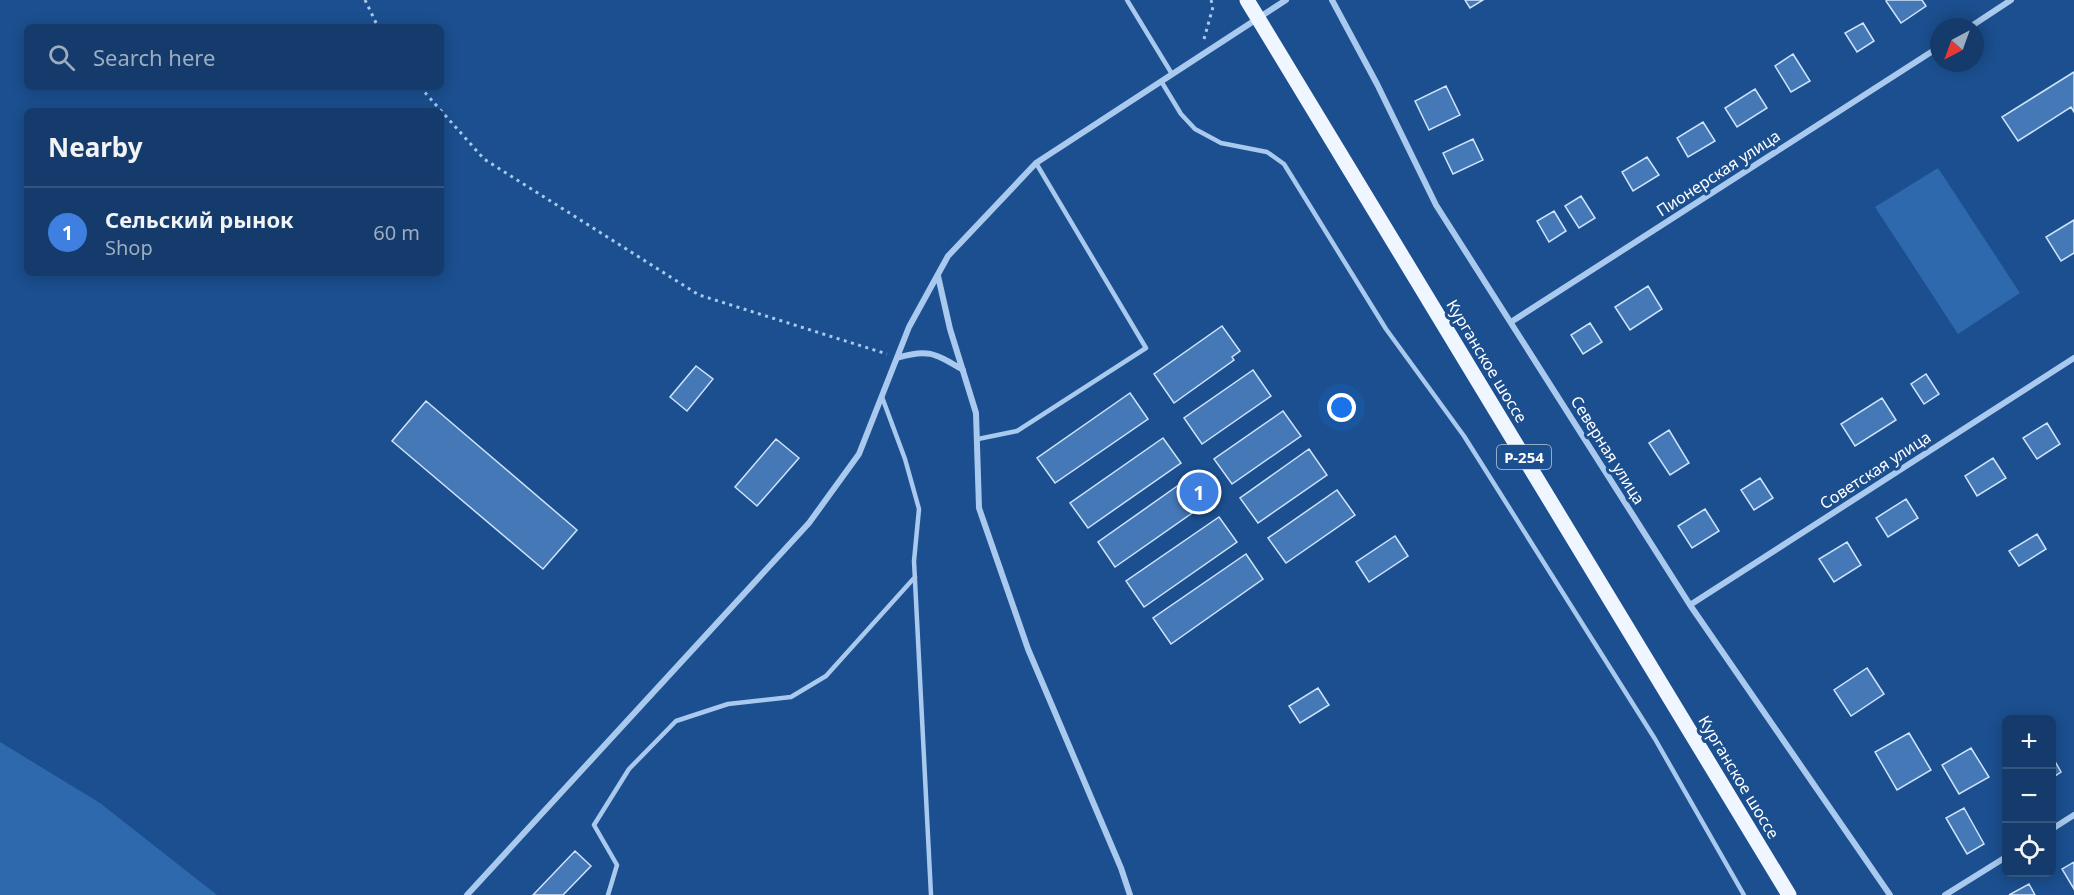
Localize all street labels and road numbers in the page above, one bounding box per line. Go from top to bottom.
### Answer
street label: Пионерская улица [1652,125,1784,221]
street label: Курганское шоссе [1441,295,1533,427]
street label: Северная улица [1566,392,1650,508]
street label: Советская улица [1815,426,1935,514]
road number: Р-254 [1497,445,1551,469]
street label: Курганское шоссе [1693,711,1785,843]

